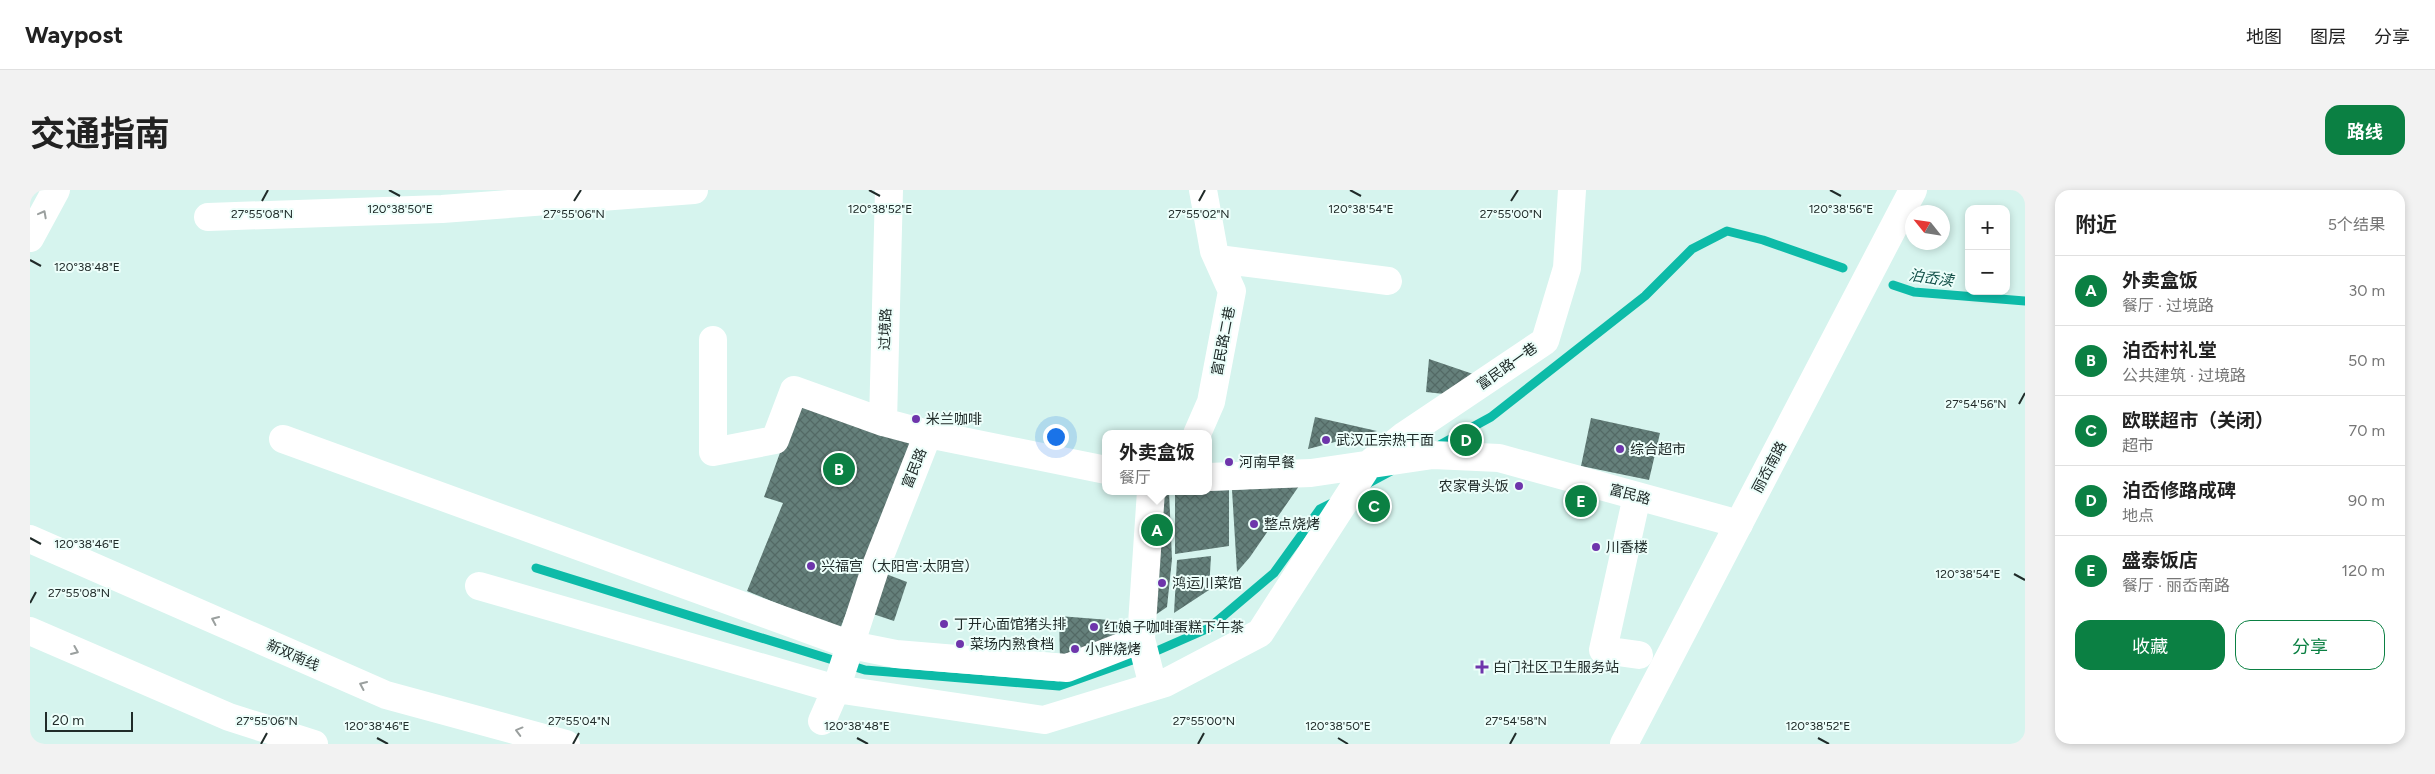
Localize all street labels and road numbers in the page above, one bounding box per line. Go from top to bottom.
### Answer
street label: 富民路二巷 [1208,305,1239,377]
street label: 过境路 [876,308,895,350]
street label: 富民路一巷 [1474,339,1541,393]
street label: 丽岙南路 [1749,439,1790,496]
street label: 富民路 [899,446,930,491]
street label: 富民路 [1607,481,1652,508]
street label: 新双南线 [264,636,322,675]

